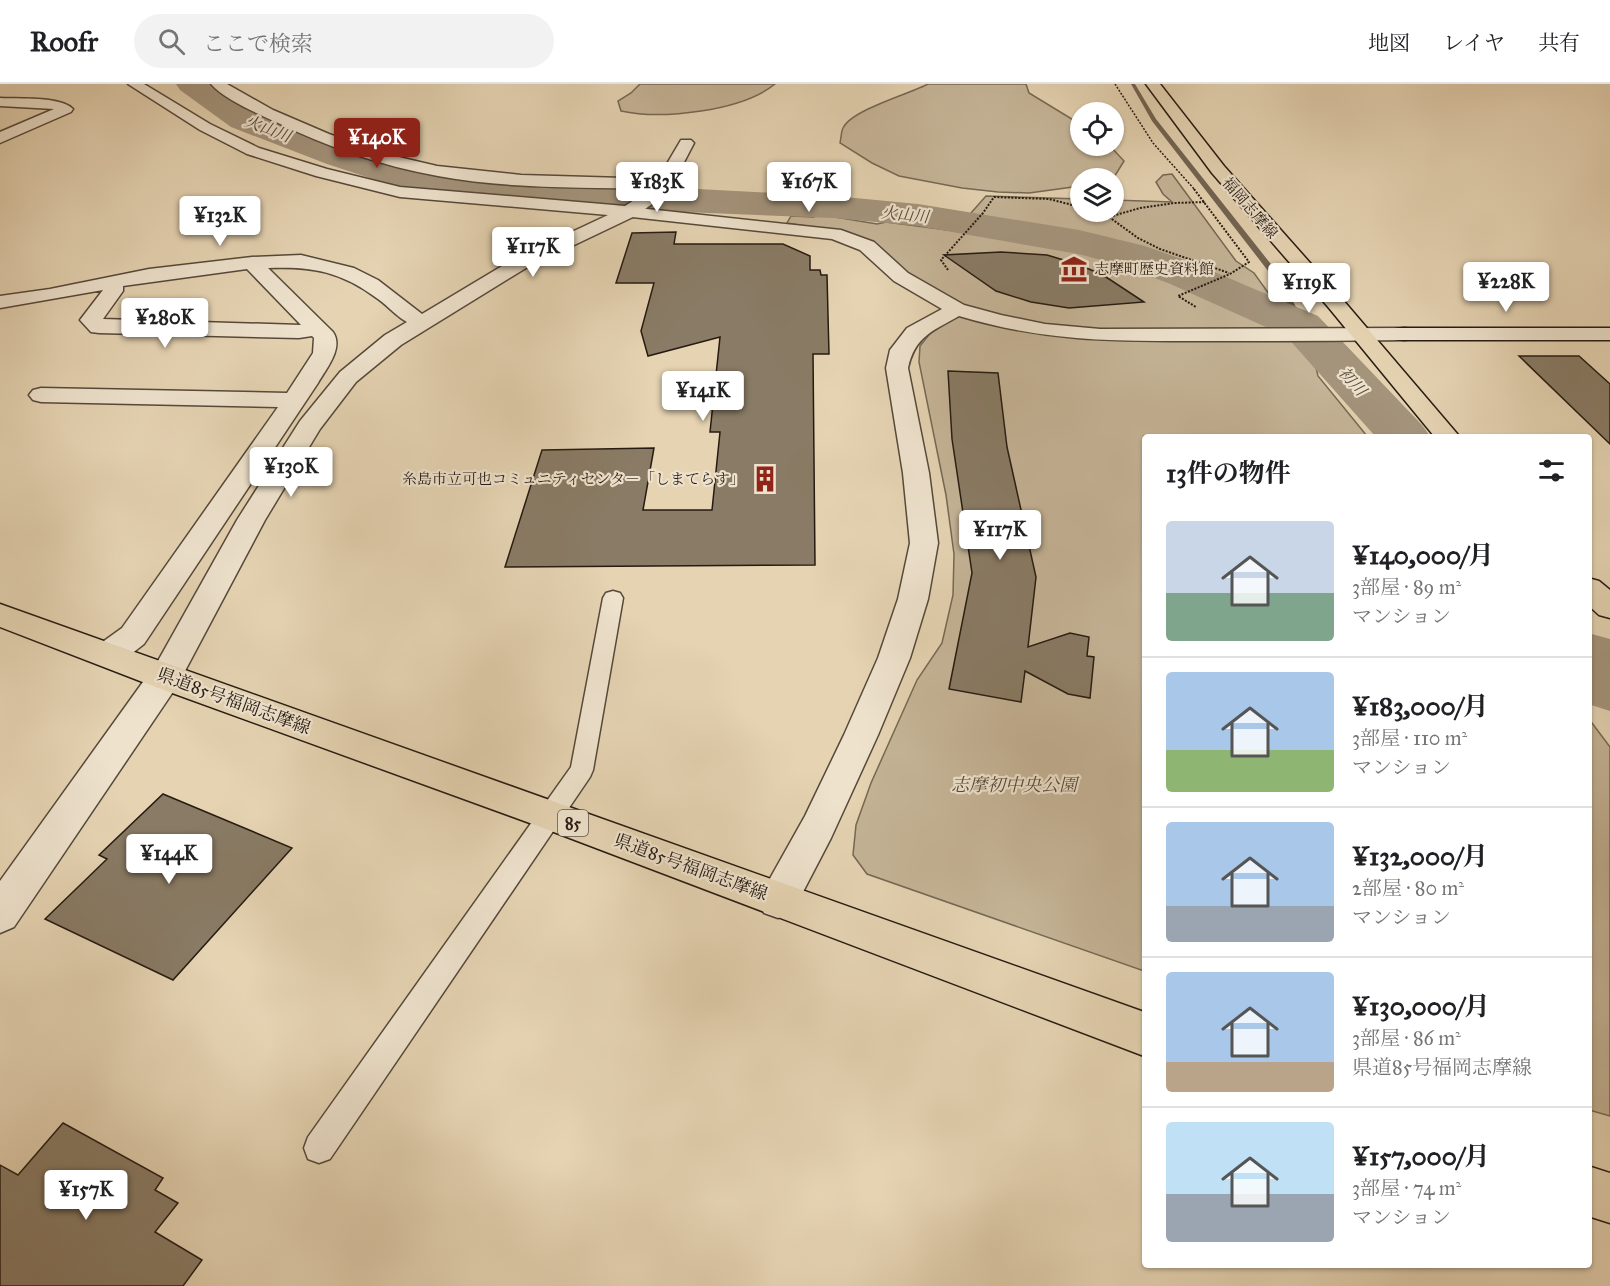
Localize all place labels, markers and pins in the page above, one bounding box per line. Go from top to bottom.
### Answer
pin: ¥140K [335,118,419,169]
pin: ¥183K [615,162,699,213]
pin: ¥167K [767,162,851,213]
pin: ¥132K [178,196,262,247]
pin: ¥117K [491,227,575,278]
museum icon: 志摩町歴史資料館 [1059,254,1089,284]
place label: 志摩町歴史資料館 [1094,260,1214,278]
pin: ¥228K [1464,262,1548,313]
pin: ¥119K [1267,263,1351,314]
pin: ¥280K [123,298,207,349]
pin: ¥141K [661,371,745,422]
pin: ¥130K [249,447,333,498]
building icon: 糸島市立可也コミュニティセンタ－「しまてらす」 [750,464,780,494]
place label: 糸島市立可也コミュニティセンタ－「しまてらす」 [402,470,745,488]
pin: ¥117K [958,510,1042,561]
pin: ¥144K [127,834,211,885]
pin: ¥157K [44,1170,128,1221]

